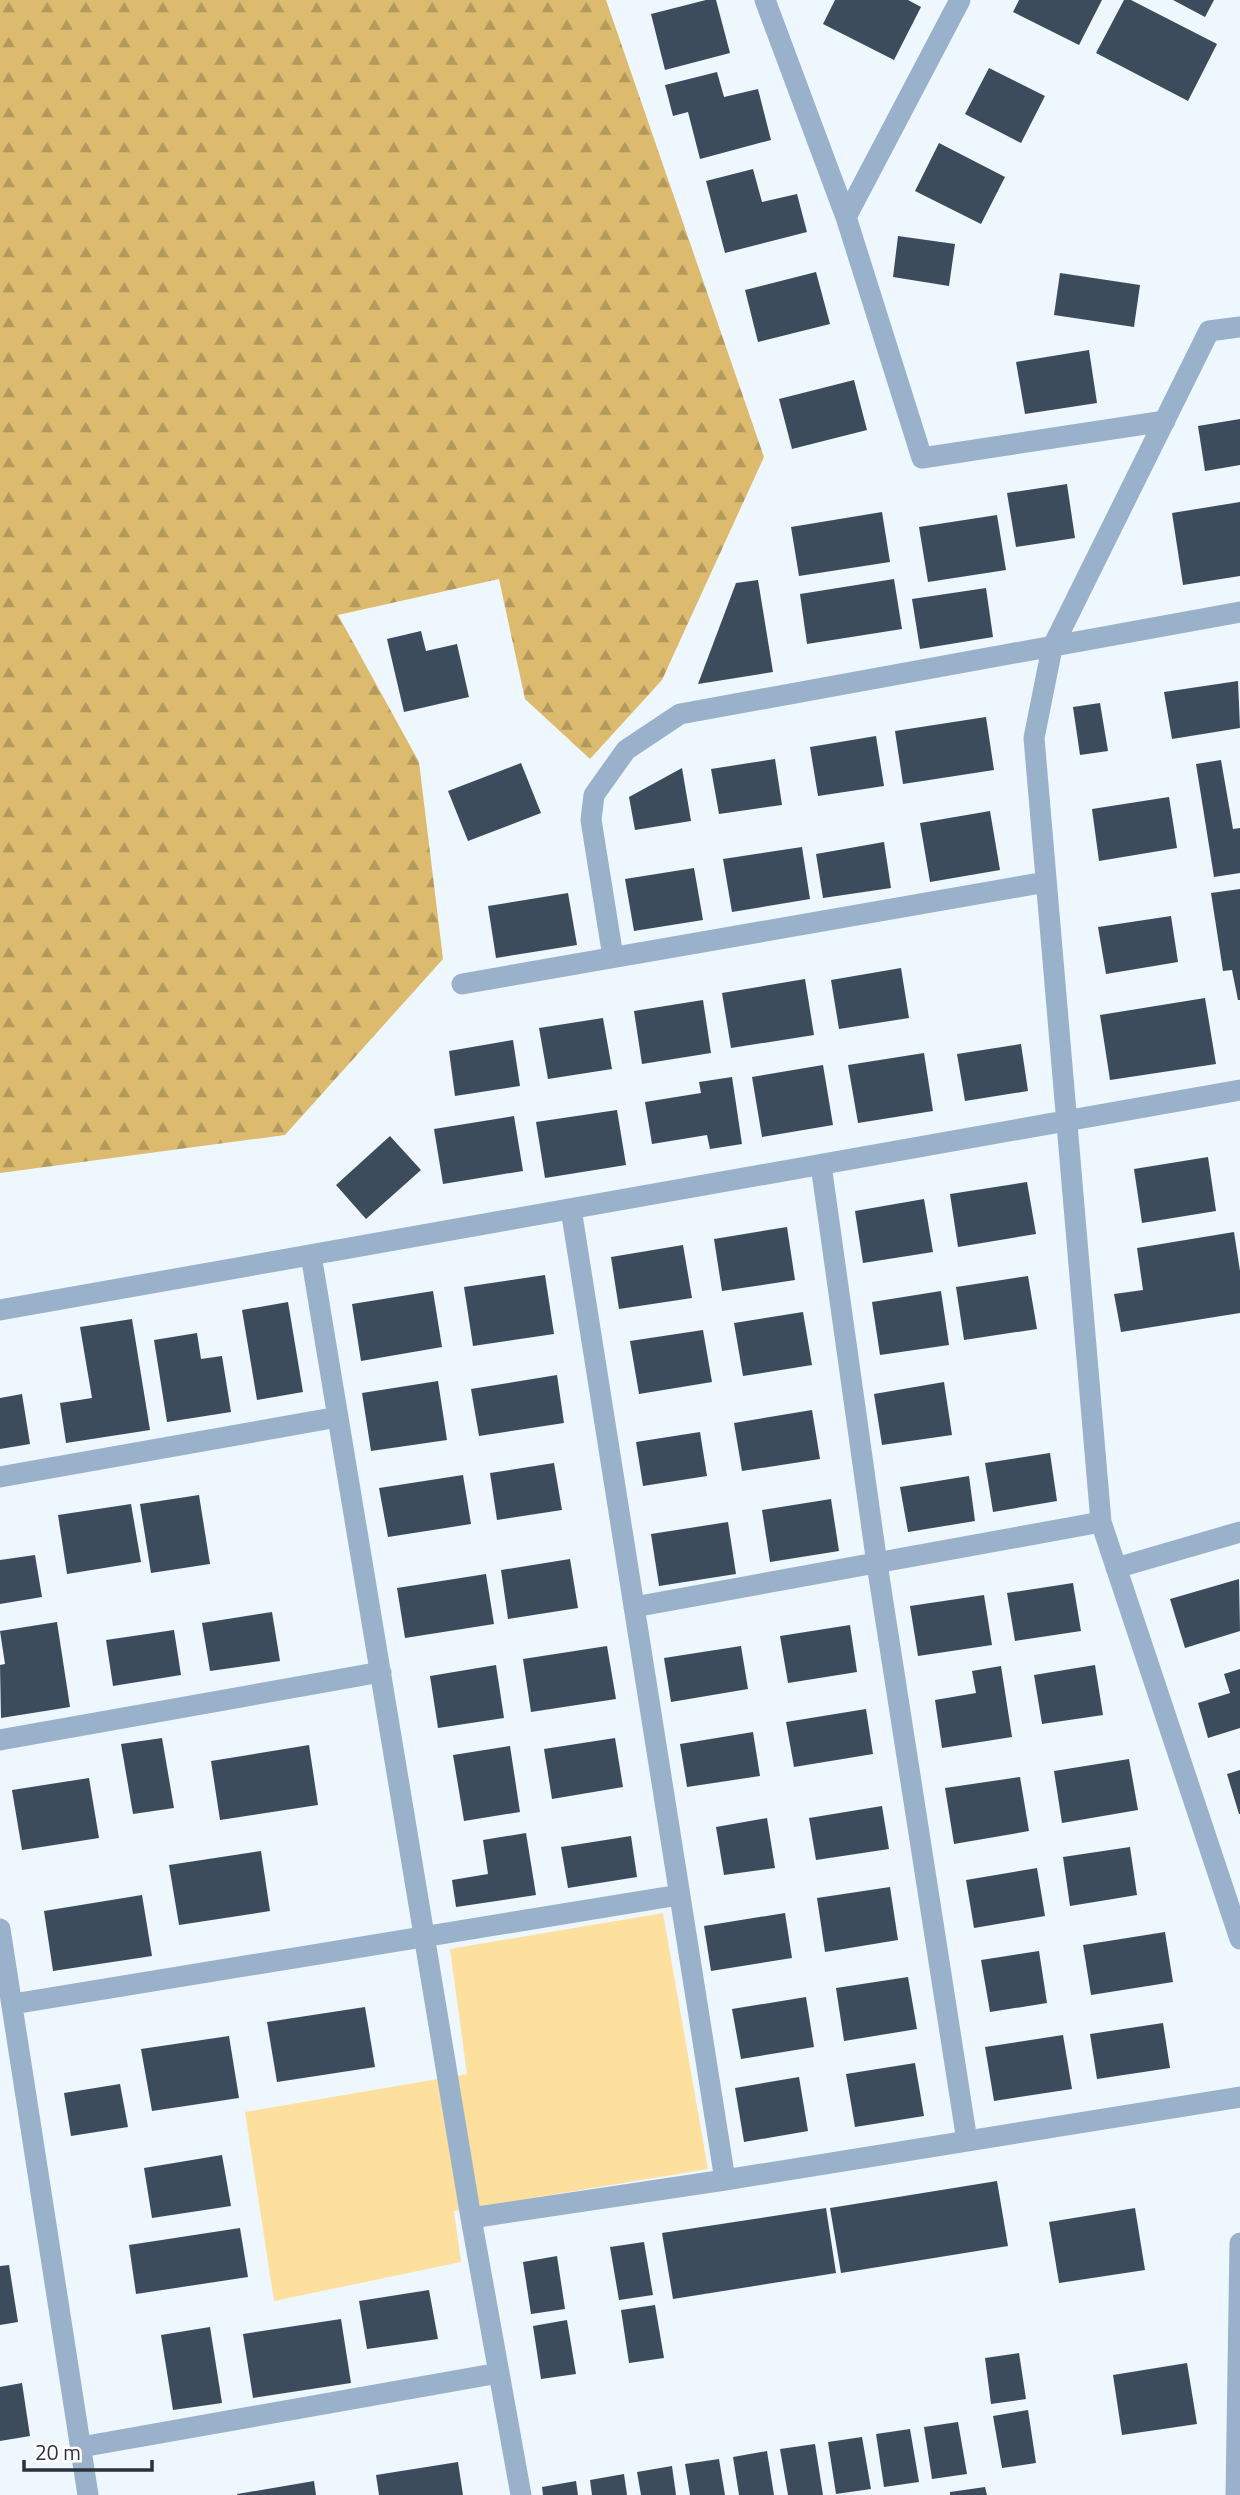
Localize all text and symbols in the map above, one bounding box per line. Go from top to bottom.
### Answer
scale bar [24,2428,152,2472]
text: 20 m [35,2436,81,2468]

